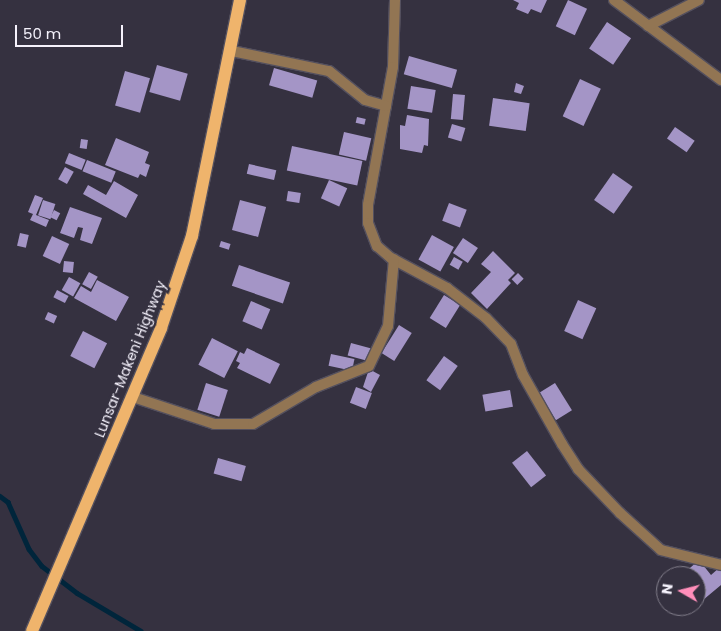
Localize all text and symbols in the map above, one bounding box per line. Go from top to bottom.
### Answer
scale bar [18,15,125,47]
text: 50 m [23,23,61,44]
street label: Lunsar-Makeni Highway [91,278,169,440]
north arrow [656,566,706,616]
text: N [657,582,678,596]

